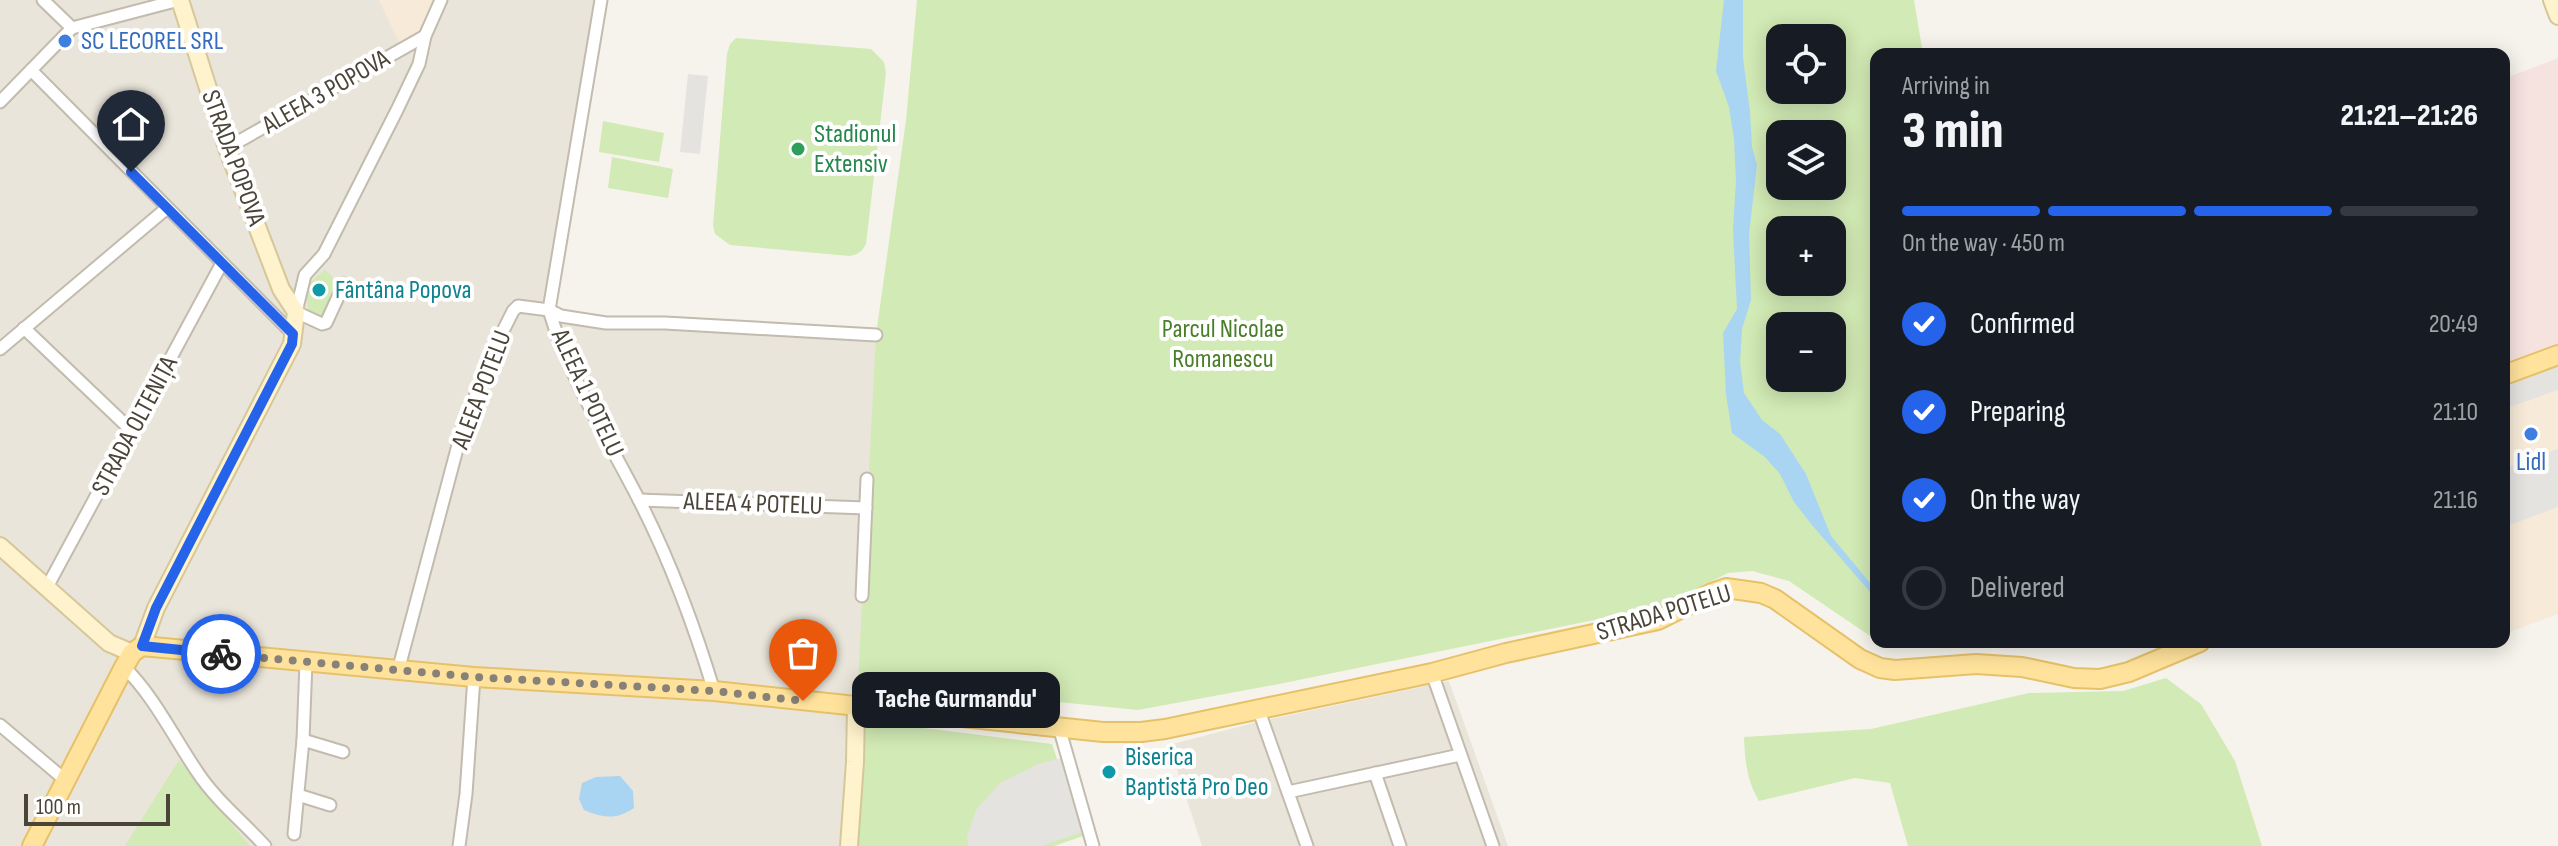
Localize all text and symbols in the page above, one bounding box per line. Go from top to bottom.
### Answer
map controls [1766,24,1846,392]
button: locate [1766,24,1846,104]
place label: SC LECOREL SRL [81,26,224,57]
marker: SC LECOREL SRL [56,32,74,50]
street label: ALEEA 3 POPOVA [256,43,396,141]
text: Arriving in [1902,71,1990,102]
street label: STRADA POPOVA [194,86,272,231]
pin [97,90,165,172]
text: 21:21–21:26 [2341,98,2478,134]
text: 3 min [1902,100,2004,163]
icon: home [109,102,153,146]
place label: Stadionul Extensiv [814,119,896,180]
button: layers [1766,120,1846,200]
marker: Stadionul Extensiv [789,140,807,158]
button: + [1766,216,1846,296]
text: On the way · 450 m [1902,228,2065,259]
place label: Fântâna Popova [335,275,472,306]
marker: Fântâna Popova [310,281,328,299]
icon: check [1902,302,1946,346]
text: Confirmed [1970,306,2075,342]
text: 20:49 [2429,309,2478,340]
button: − [1766,312,1846,392]
park label: Parcul Nicolae Romanescu [1162,314,1284,375]
street label: ALEEA 1 POTELU [544,323,630,462]
street label: ALEEA POTELU [445,327,519,454]
street label: STRADA OLTENIȚA [85,350,185,501]
icon: check [1902,390,1946,434]
text: Preparing [1970,394,2066,430]
text: 21:10 [2432,397,2478,428]
marker: Lidl [2522,425,2540,443]
place label: Lidl [2516,447,2546,478]
icon: check [1902,478,1946,522]
text: On the way [1970,482,2080,518]
text: 21:16 [2433,485,2478,516]
street label: ALEEA 4 POTELU [682,486,823,522]
text: Delivered [1970,570,2065,606]
street label: STRADA POTELU [1593,578,1735,648]
courier [181,614,261,694]
pin [769,619,837,701]
icon: bag [781,631,825,675]
icon: bike [199,632,243,676]
callout: Tache Gurmandu' [851,673,1059,729]
text: Tache Gurmandu' [875,684,1037,715]
place label: Biserica Baptistă Pro Deo [1125,742,1268,803]
marker: Biserica Baptistă Pro Deo [1100,763,1118,781]
scale bar [24,790,170,826]
text: 100 m [36,794,81,821]

